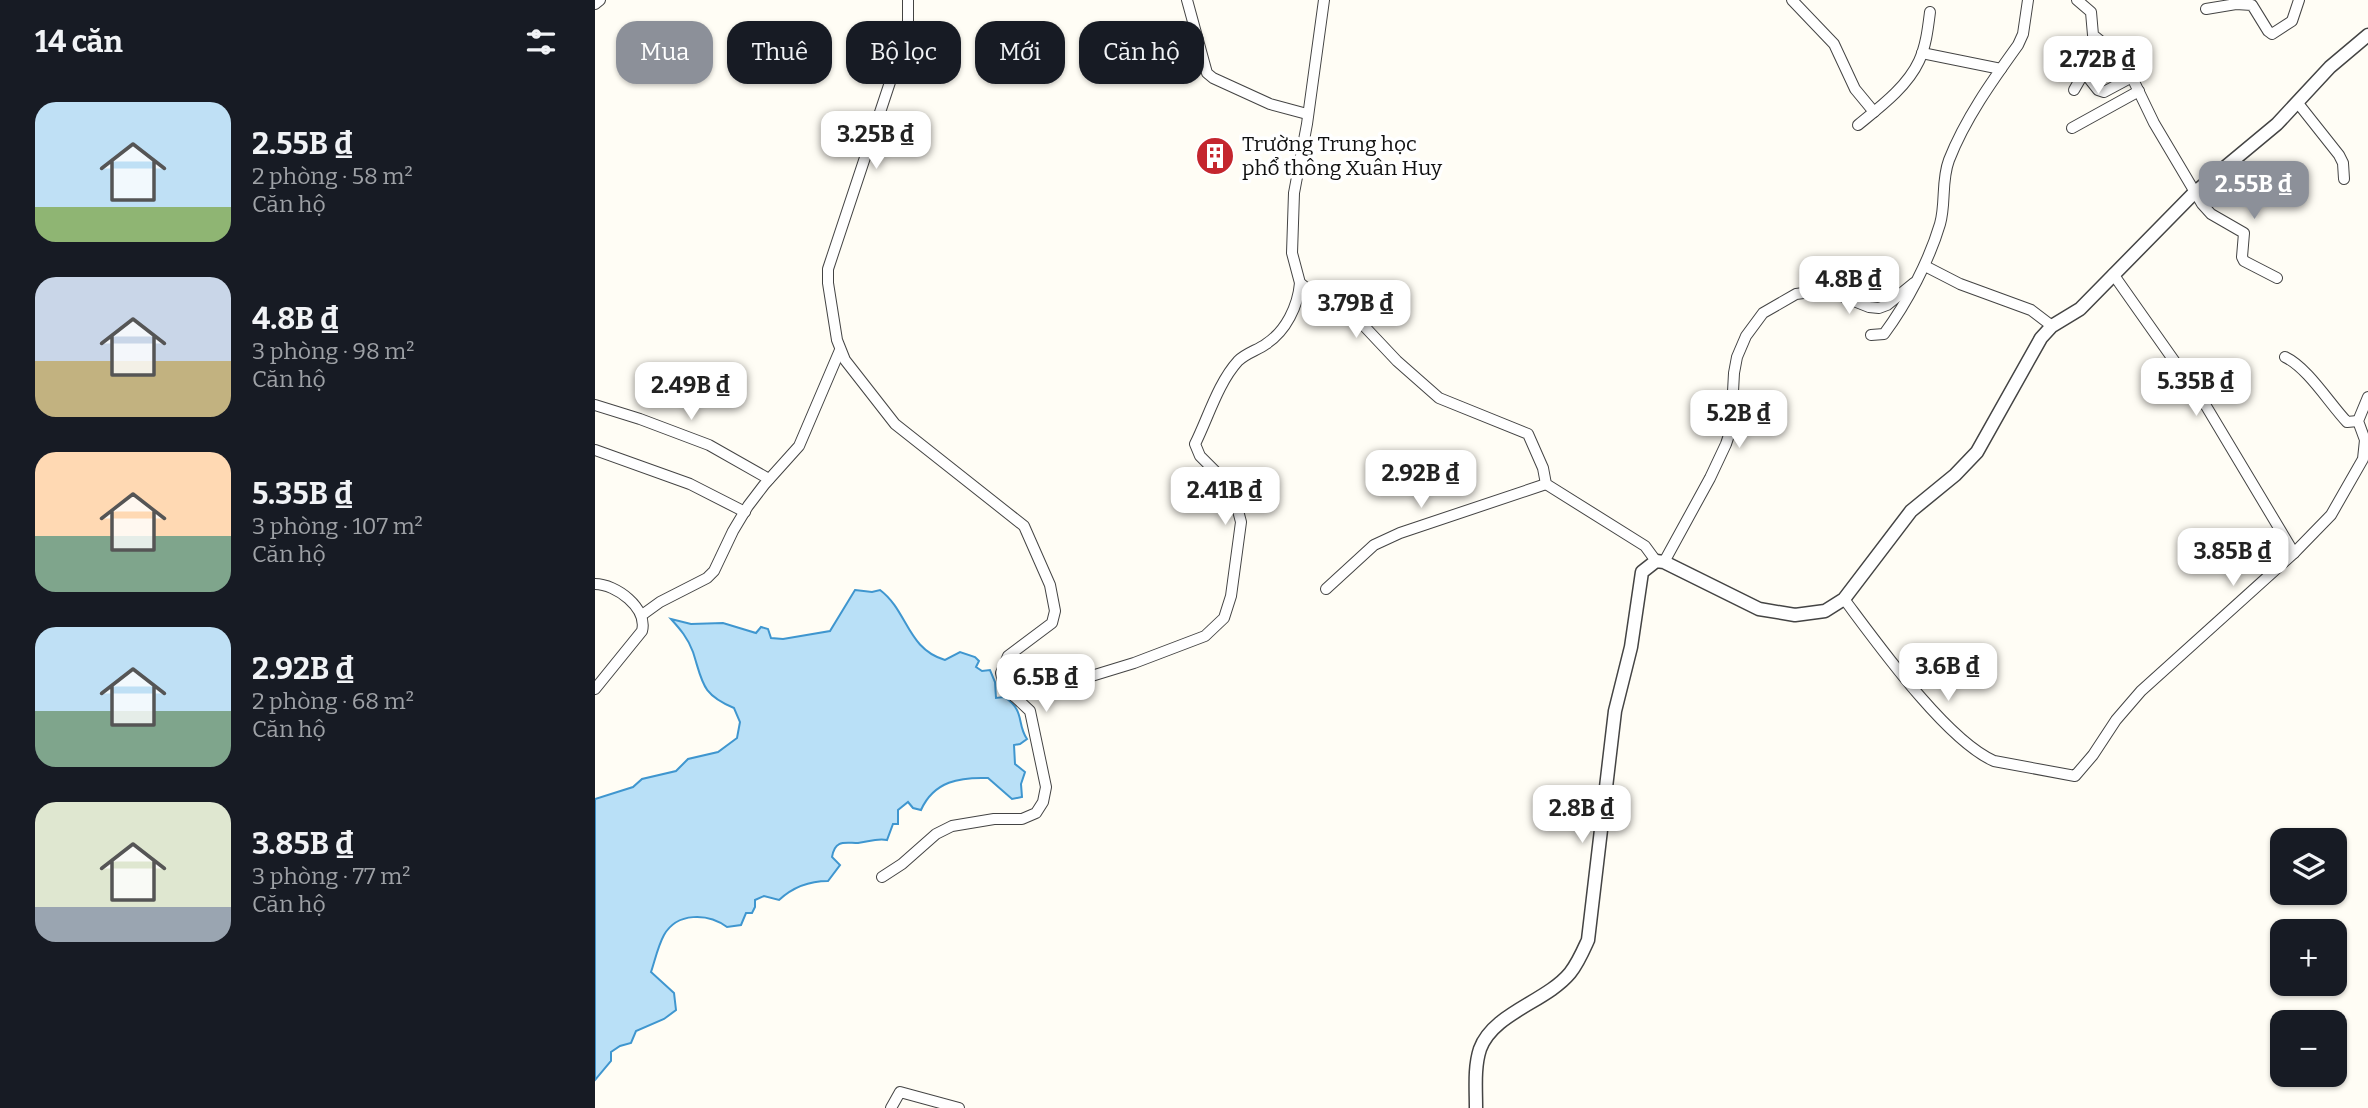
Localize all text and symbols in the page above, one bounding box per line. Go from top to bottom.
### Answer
chip: Mua [616,21,713,84]
chip: Thuê [727,21,832,84]
chip: Bộ lọc [846,21,961,84]
chip: Mới [975,21,1065,84]
chip: Căn hộ [1079,21,1204,84]
icon: filters [522,23,560,61]
text: 14 căn [35,24,123,60]
pin: 2.72B ₫ [2033,36,2163,96]
text: 2.72B ₫ [2059,45,2137,73]
pin: 3.25B ₫ [811,111,941,171]
text: 3.25B ₫ [837,120,915,148]
text: 2.55B ₫ [252,126,354,162]
icon: home [91,130,175,214]
place label: Trường Trung học phổ thông Xuân Huy [1242,131,1443,181]
building icon: Trường Trung học phổ thông Xuân Huy [1194,135,1236,177]
text: 2 phòng · 58 m² [252,162,413,190]
pin: 2.55B ₫ [2189,162,2319,221]
text: 2.55B ₫ [2215,170,2293,198]
text: Căn hộ [252,190,326,218]
pin: 4.8B ₫ [1792,256,1906,316]
text: 4.8B ₫ [1815,265,1883,293]
pin: 3.79B ₫ [1291,280,1421,340]
text: 3.79B ₫ [1317,289,1395,317]
text: 4.8B ₫ [252,301,340,337]
icon: home [91,305,175,389]
text: 3 phòng · 98 m² [252,337,414,365]
pin: 5.35B ₫ [2131,358,2261,418]
pin: 2.49B ₫ [626,362,756,422]
text: Căn hộ [252,365,326,393]
text: 5.35B ₫ [2157,367,2235,395]
text: 2.49B ₫ [651,371,731,399]
pin: 5.2B ₫ [1682,391,1796,450]
text: 5.2B ₫ [1706,399,1772,427]
pin: 2.92B ₫ [1356,450,1486,510]
text: 2.92B ₫ [1381,459,1461,487]
pin: 2.41B ₫ [1160,468,1290,527]
text: 5.35B ₫ [252,476,354,512]
text: 2.41B ₫ [1187,476,1263,504]
icon: home [91,480,175,564]
text: 3 phòng · 107 m² [252,512,423,540]
pin: 3.85B ₫ [2168,528,2298,588]
text: 3.85B ₫ [2194,537,2273,565]
text: Căn hộ [252,540,326,568]
pin: 3.6B ₫ [1891,644,2005,703]
text: 2.92B ₫ [252,651,355,687]
text: 3.6B ₫ [1915,652,1981,680]
pin: 6.5B ₫ [989,654,1103,714]
icon: home [91,655,175,739]
text: 6.5B ₫ [1013,663,1079,691]
text: 2 phòng · 68 m² [252,687,414,715]
text: Căn hộ [252,715,326,743]
pin: 2.8B ₫ [1525,786,1639,845]
text: 2.8B ₫ [1549,794,1615,822]
text: 3.85B ₫ [252,826,355,862]
map controls [2270,828,2347,1087]
button: layers [2270,828,2347,905]
icon: home [91,830,175,914]
text: 3 phòng · 77 m² [252,862,410,890]
text: Căn hộ [252,890,326,918]
button: + [2270,919,2347,996]
button: − [2270,1010,2347,1087]

